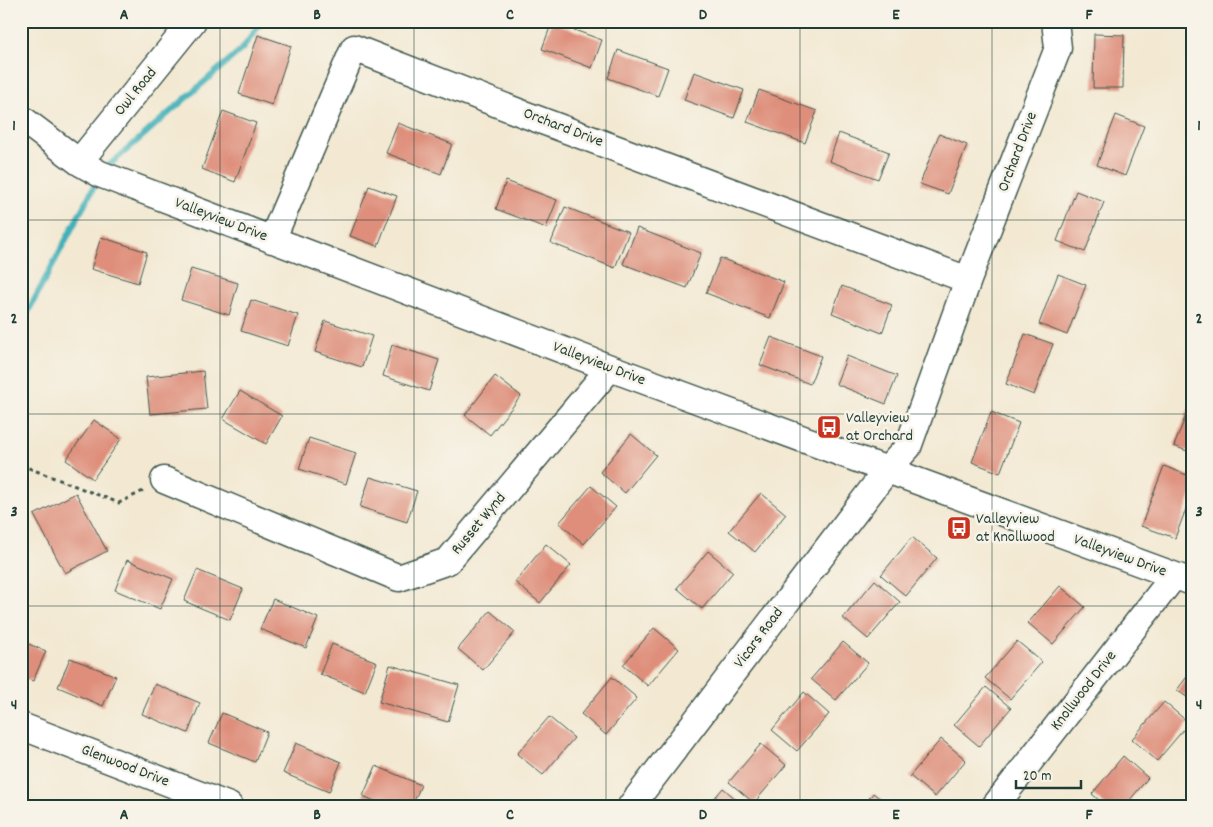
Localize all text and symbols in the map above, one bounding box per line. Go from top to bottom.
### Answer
text: A [120,4,129,27]
text: B [313,4,321,27]
text: C [506,4,514,27]
text: D [699,4,708,27]
text: E [892,4,900,27]
text: F [1085,4,1093,27]
street label: Owl Road [109,63,163,121]
street label: Orchard Drive [520,102,606,154]
street label: Orchard Drive [992,109,1044,195]
text: 1 [12,115,16,138]
text: 1 [1197,115,1201,138]
street label: Valleyview Drive [171,192,271,248]
text: 2 [11,308,18,331]
text: 2 [1196,308,1203,331]
street label: Valleyview Drive [549,336,649,392]
place label: Valleyview at Orchard [846,407,913,448]
bus stop icon: Valleyview at Orchard [816,414,842,440]
street label: Russet Wynd [446,488,512,560]
text: 3 [10,501,18,524]
text: 3 [1195,501,1203,524]
place label: Valleyview at Knollwood [976,508,1055,549]
bus stop icon: Valleyview at Knollwood [946,515,972,541]
street label: Valleyview Drive [1070,528,1170,584]
street label: Vicars Road [729,603,789,673]
street label: Knollwood Drive [1045,646,1123,736]
text: 4 [11,694,17,717]
text: 4 [1196,694,1202,717]
street label: Glenwood Drive [78,739,172,793]
scale bar [1016,757,1080,789]
text: 20 m [1023,766,1051,788]
text: A [120,804,129,827]
text: B [313,804,321,827]
text: C [506,804,514,827]
text: D [699,804,708,827]
text: E [892,804,900,827]
text: F [1085,804,1093,827]

